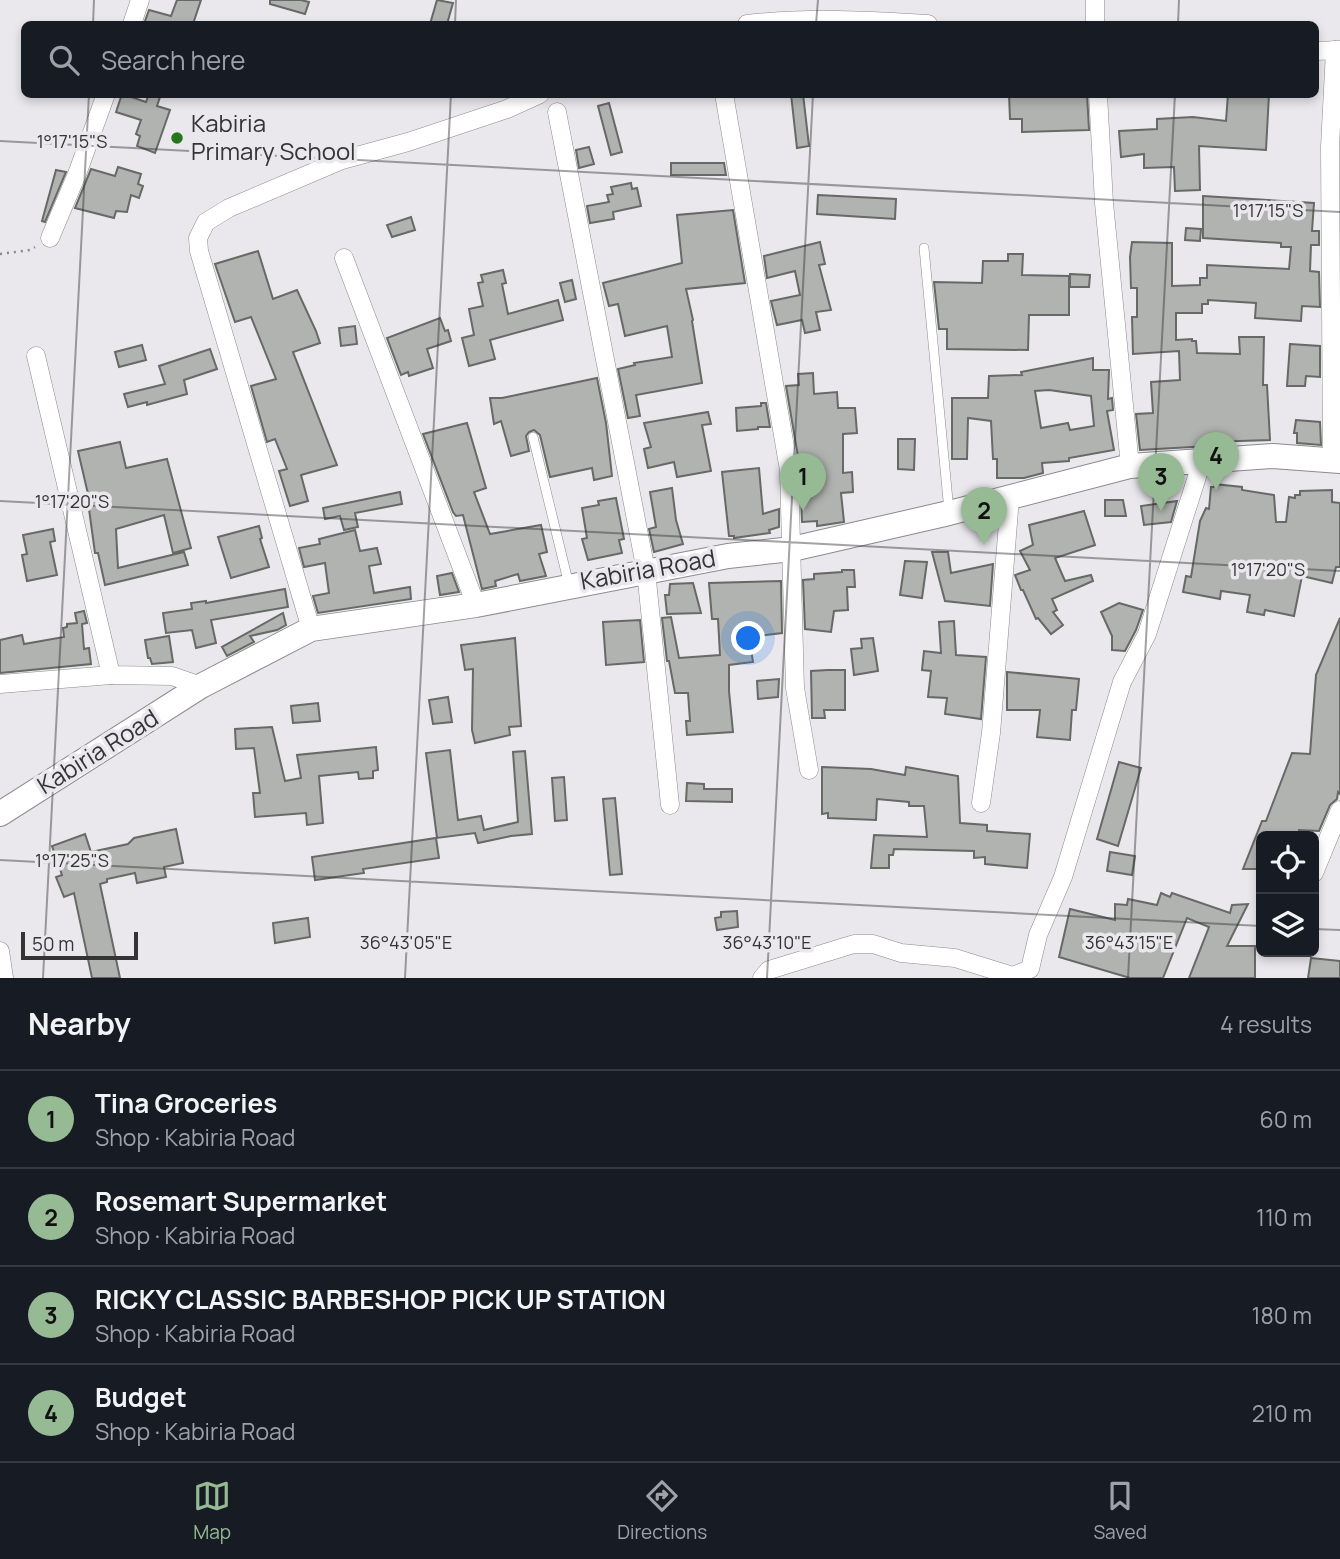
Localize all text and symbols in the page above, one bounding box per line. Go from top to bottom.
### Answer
search box [21,21,1319,98]
icon: search [45,41,83,79]
text: Search here [101,42,246,78]
place label: Kabiria Primary School [191,106,356,167]
text: 1°17'15"S [37,129,107,153]
marker: Kabiria Primary School [169,130,185,146]
text: 1°17'15"S [1233,198,1303,222]
pin: 4 [1193,432,1239,490]
pin: 1 [780,453,826,511]
pin: 3 [1138,453,1184,511]
pin: 2 [961,487,1007,545]
text: 1°17'20"S [35,489,109,513]
street label: Kabiria Road [578,540,718,597]
text: 1°17'20"S [1231,557,1305,581]
your location [731,621,765,655]
street label: Kabiria Road [31,701,164,801]
map controls [1256,831,1319,957]
button: locate [1256,831,1319,894]
text: 1°17'25"S [35,848,109,872]
button: layers [1256,894,1319,957]
scale bar [21,929,138,961]
text: 36°43'05"E [360,930,452,954]
text: 36°43'10"E [723,930,811,954]
text: 36°43'15"E [1085,930,1173,954]
text: 50 m [32,931,74,957]
text: Nearby [28,1003,131,1044]
text: 4 results [1220,1008,1312,1040]
text: Tina Groceries [95,1085,277,1121]
text: 1 [46,1103,56,1135]
text: 60 m [1260,1103,1312,1135]
text: Shop · Kabiria Road [95,1121,295,1153]
text: Rosemart Supermarket [95,1183,387,1219]
text: 2 [44,1201,58,1233]
text: 110 m [1256,1201,1312,1233]
text: Shop · Kabiria Road [95,1219,295,1251]
text: RICKY CLASSIC BARBESHOP PICK UP STATION [95,1281,666,1317]
text: 3 [44,1299,58,1331]
text: 180 m [1252,1299,1312,1331]
text: Shop · Kabiria Road [95,1317,295,1349]
text: Budget [95,1379,187,1415]
text: 4 [44,1397,58,1429]
text: 210 m [1252,1397,1312,1429]
text: Shop · Kabiria Road [95,1415,295,1447]
tab: Map [193,1477,231,1545]
tab: Directions [617,1477,707,1545]
tab: Saved [1093,1477,1147,1545]

